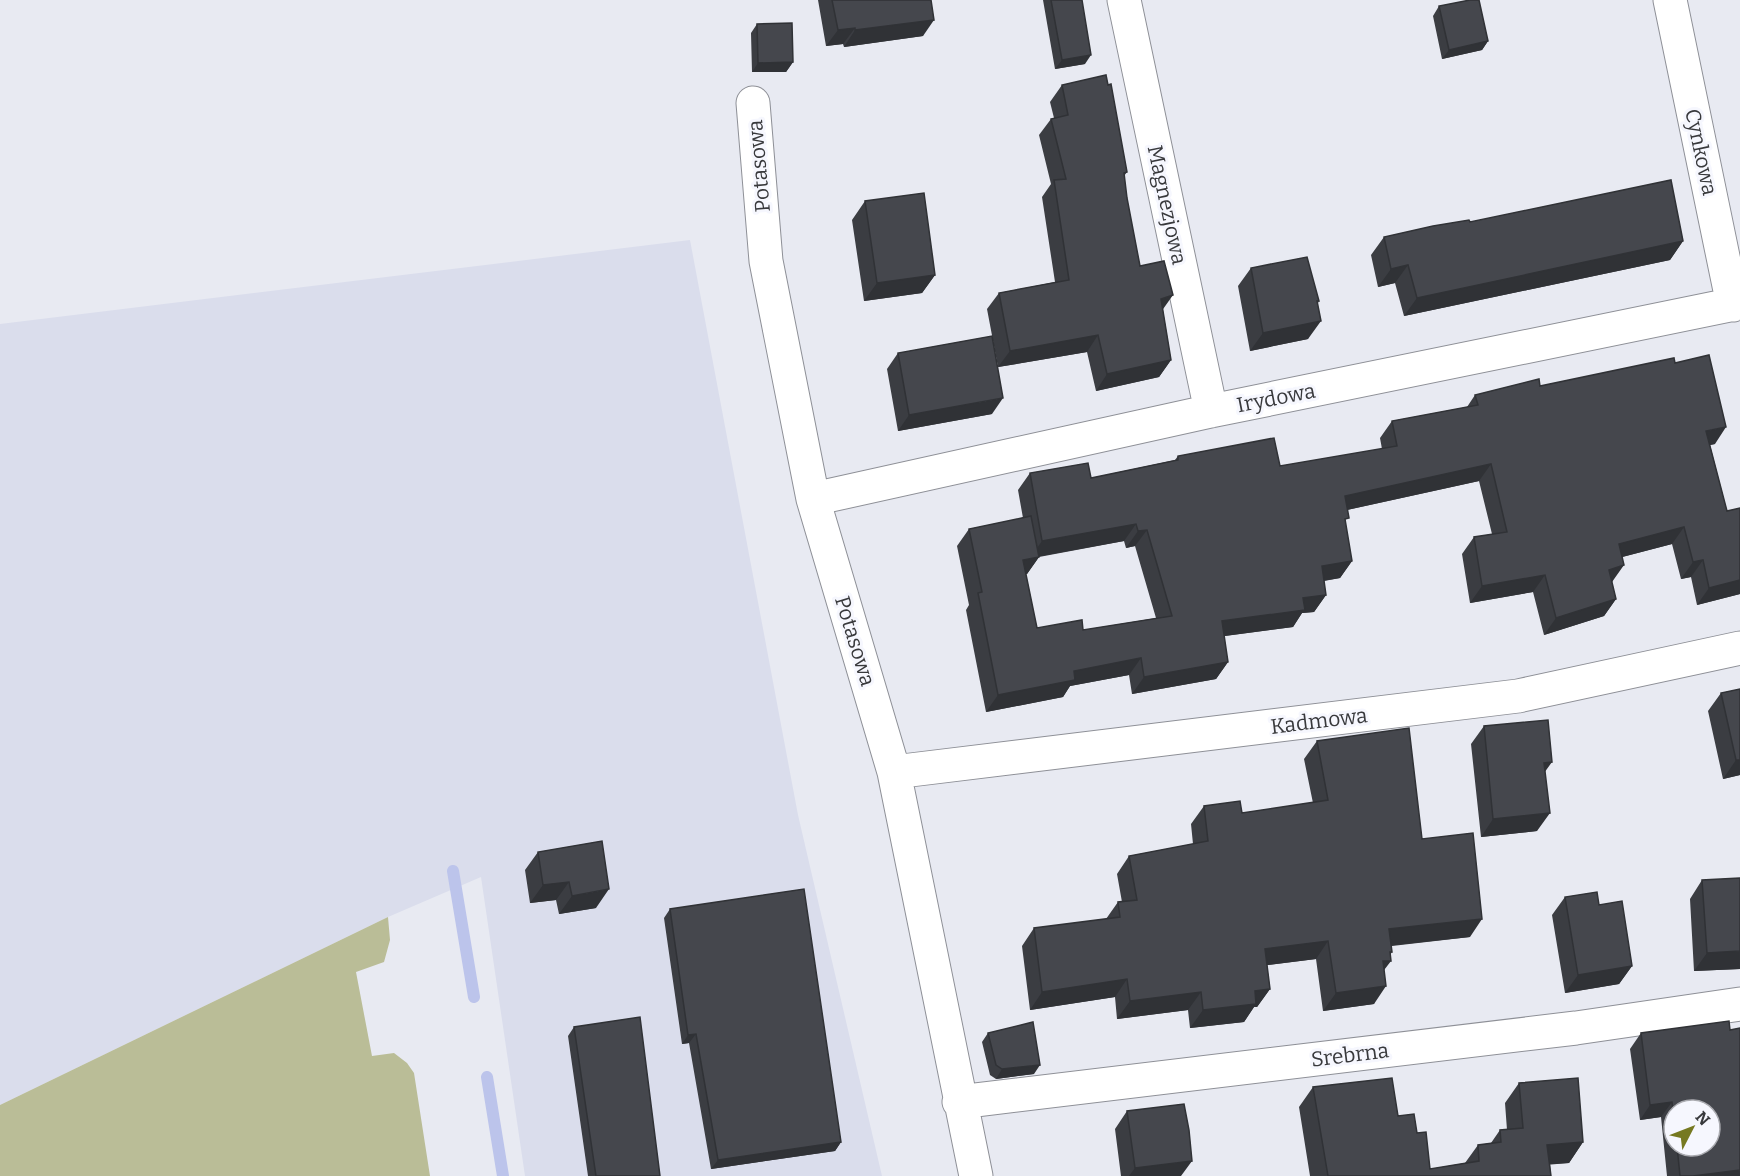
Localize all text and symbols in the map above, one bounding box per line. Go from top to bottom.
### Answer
street label: Cynkowa [1679,106,1723,198]
street label: Potasowa [742,118,776,213]
street label: Magnezjowa [1142,143,1192,268]
street label: Irydowa [1234,378,1318,418]
street label: Potasowa [829,593,881,690]
street label: Kadmowa [1269,702,1369,740]
street label: Srebrna [1310,1037,1391,1073]
north arrow [1662,1098,1722,1158]
text: N [1692,1107,1714,1129]

